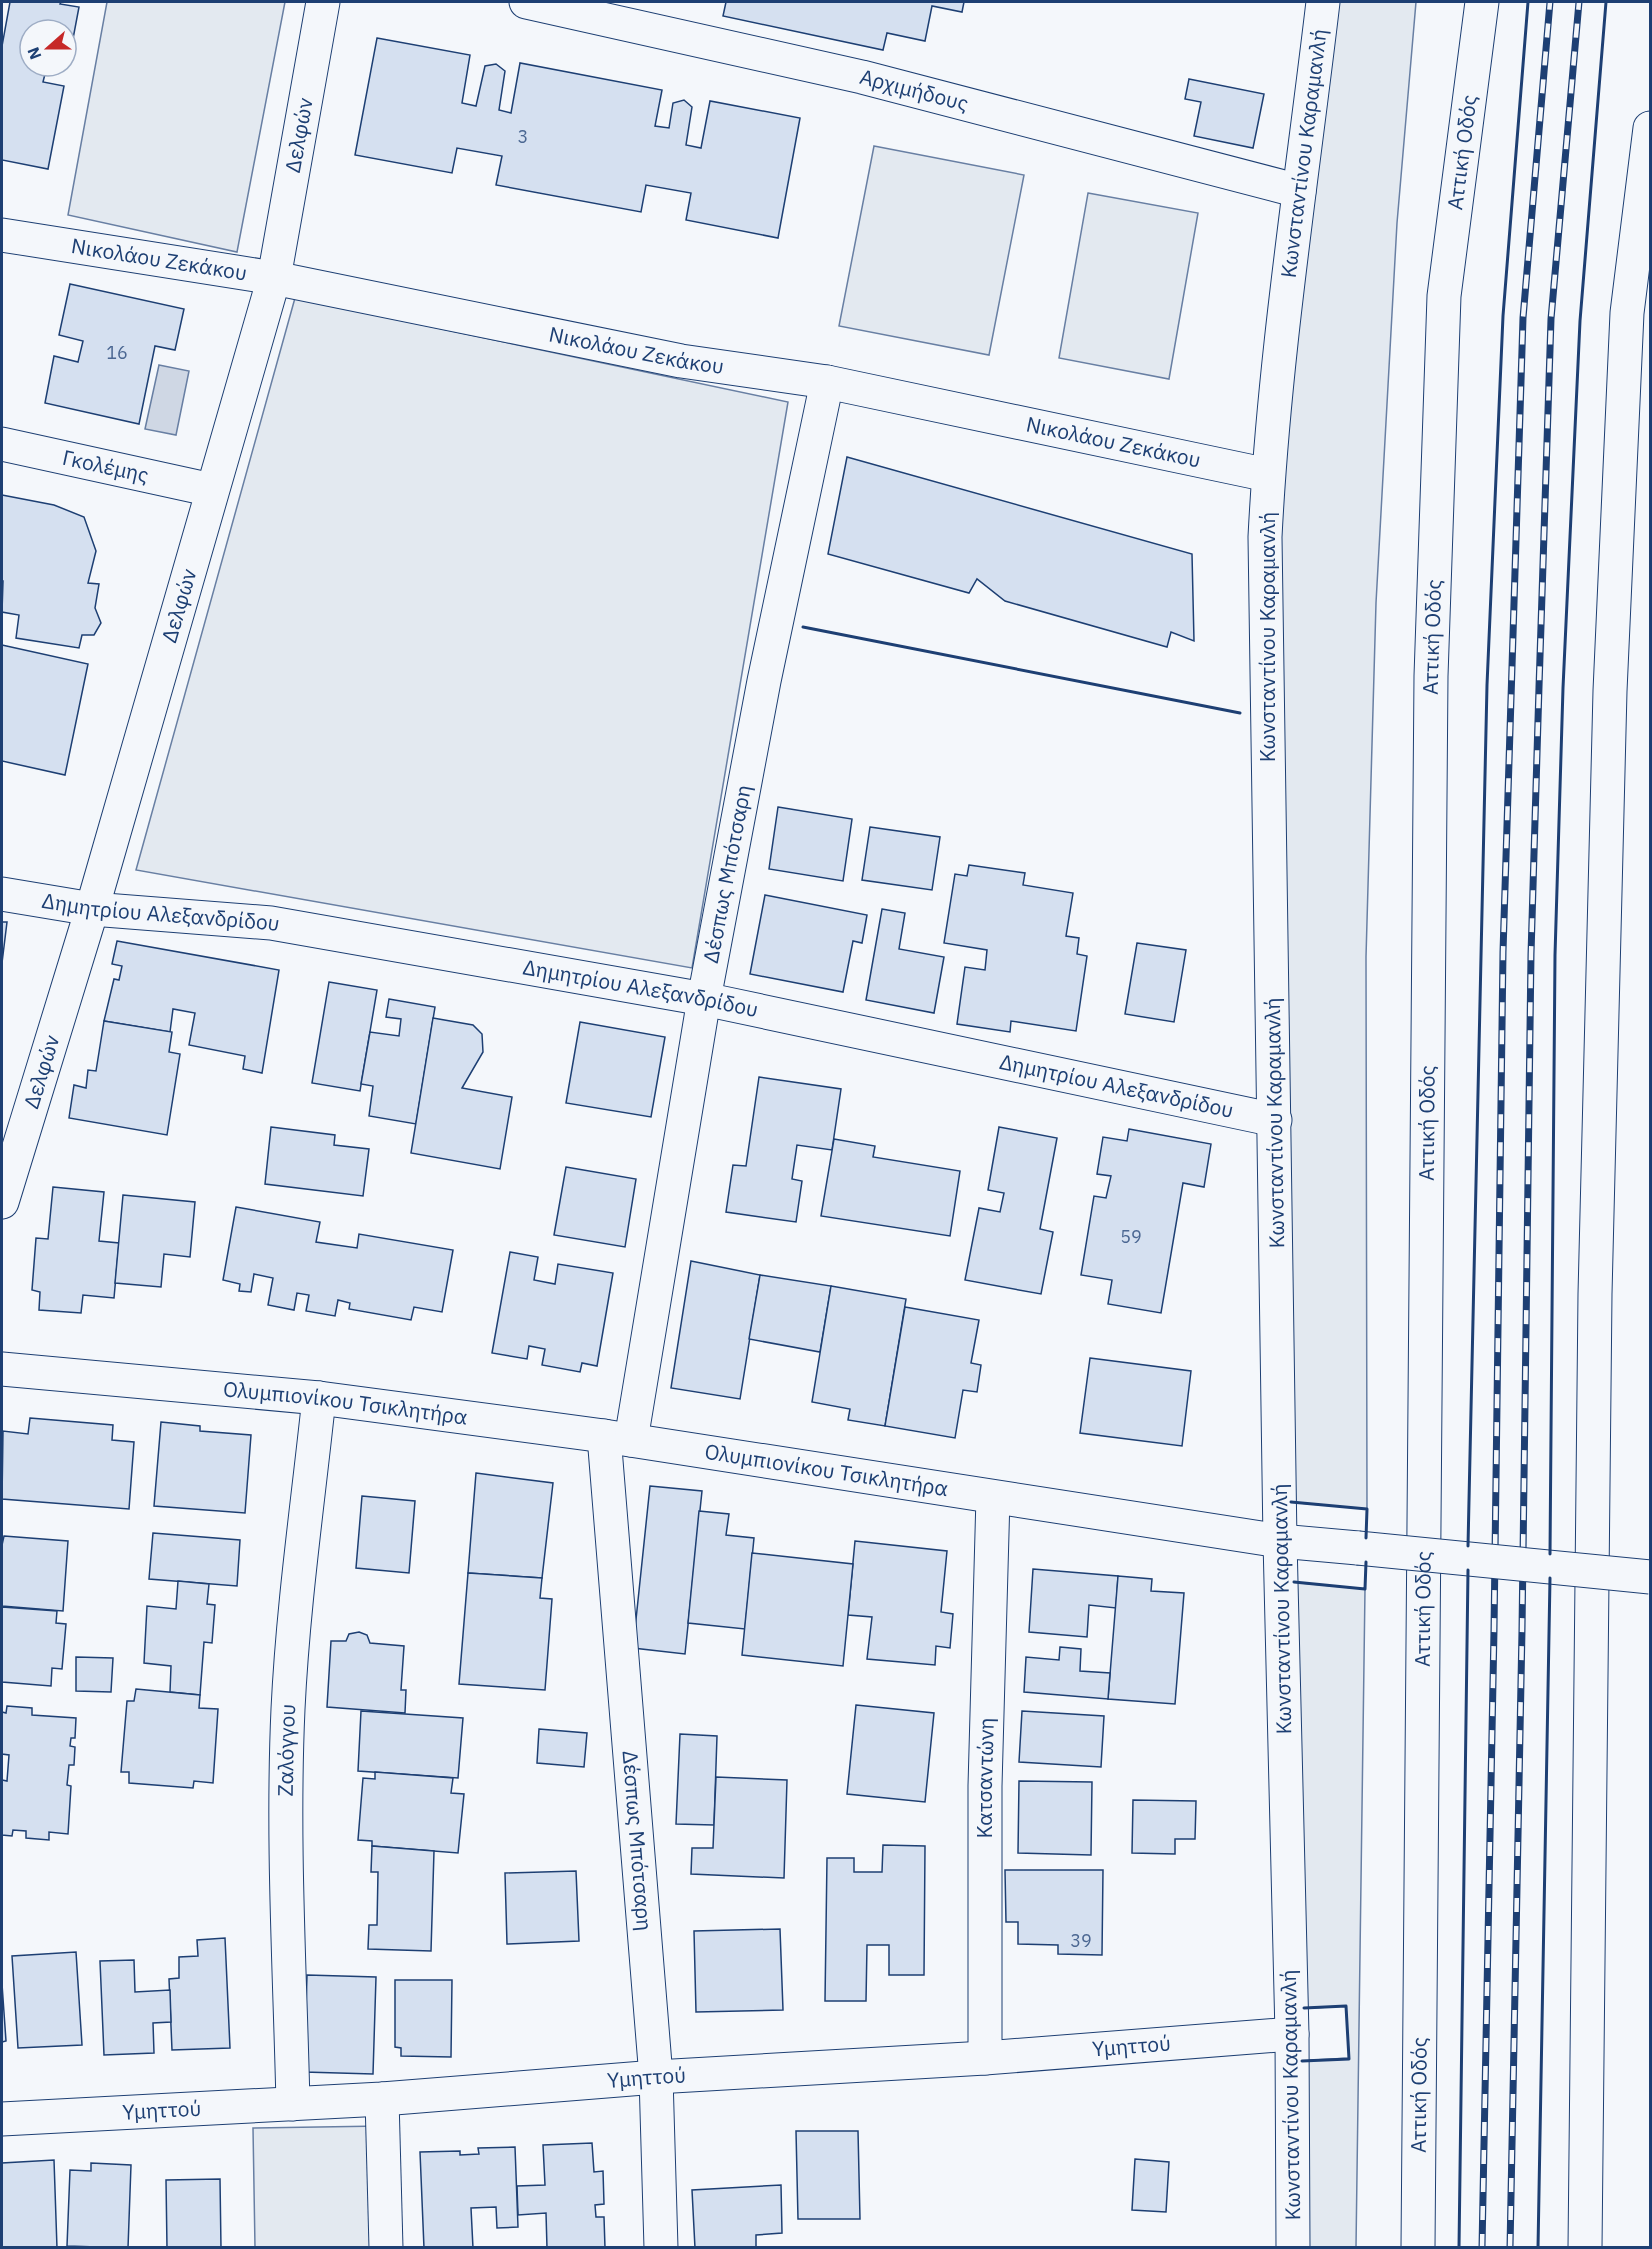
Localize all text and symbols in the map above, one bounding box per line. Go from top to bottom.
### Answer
north arrow [18,18,78,78]
street label: Κωνσταντίνου Καραμανλή [1274,27,1333,279]
text: N [23,44,45,62]
street label: Αρχιμήδους [857,62,972,117]
street label: Αττική Οδός [1440,93,1483,212]
street label: Δελφών [278,95,319,175]
house number: 3 [518,125,528,148]
street label: Νικολάου Ζεκάκου [69,231,249,287]
street label: Νικολάου Ζεκάκου [546,319,726,380]
house number: 16 [106,341,128,364]
street label: Νικολάου Ζεκάκου [1024,409,1204,473]
street label: Γκολέμης [60,443,151,489]
street label: Κωνσταντίνου Καραμανλή [1253,512,1281,762]
street label: Δελφών [154,565,203,646]
street label: Αττική Οδός [1416,579,1447,695]
street label: Δέσπως Μπότσαρη [696,782,757,966]
street label: Δημητρίου Αλεξανδρίδου [40,886,282,937]
street label: Δημητρίου Αλεξανδρίδου [521,952,761,1023]
street label: Κωνσταντίνου Καραμανλή [1258,997,1290,1249]
street label: Δελφών [16,1031,66,1112]
street label: Δημητρίου Αλεξανδρίδου [997,1047,1236,1124]
street label: Αττική Οδός [1412,1065,1441,1181]
house number: 59 [1120,1225,1142,1248]
street label: Ολυμπιονίκου Τσικλητήρα [222,1374,469,1431]
street label: Ολυμπιονίκου Τσικλητήρα [703,1437,950,1502]
street label: Κωνσταντίνου Καραμανλή [1265,1483,1297,1735]
street label: Αττική Οδός [1408,1551,1437,1667]
street label: Ζαλόγγου [271,1703,301,1796]
street label: Κατσαντώνη [970,1717,1000,1839]
street label: Δέσπως Μπότσαρη [617,1749,659,1932]
house number: 39 [1070,1929,1092,1952]
street label: Κωνσταντίνου Καραμανλή [1274,1969,1306,2221]
street label: Υμηττού [1091,2029,1172,2063]
street label: Αττική Οδός [1404,2037,1433,2153]
street label: Υμηττού [606,2060,687,2094]
street label: Υμηττού [122,2094,202,2126]

